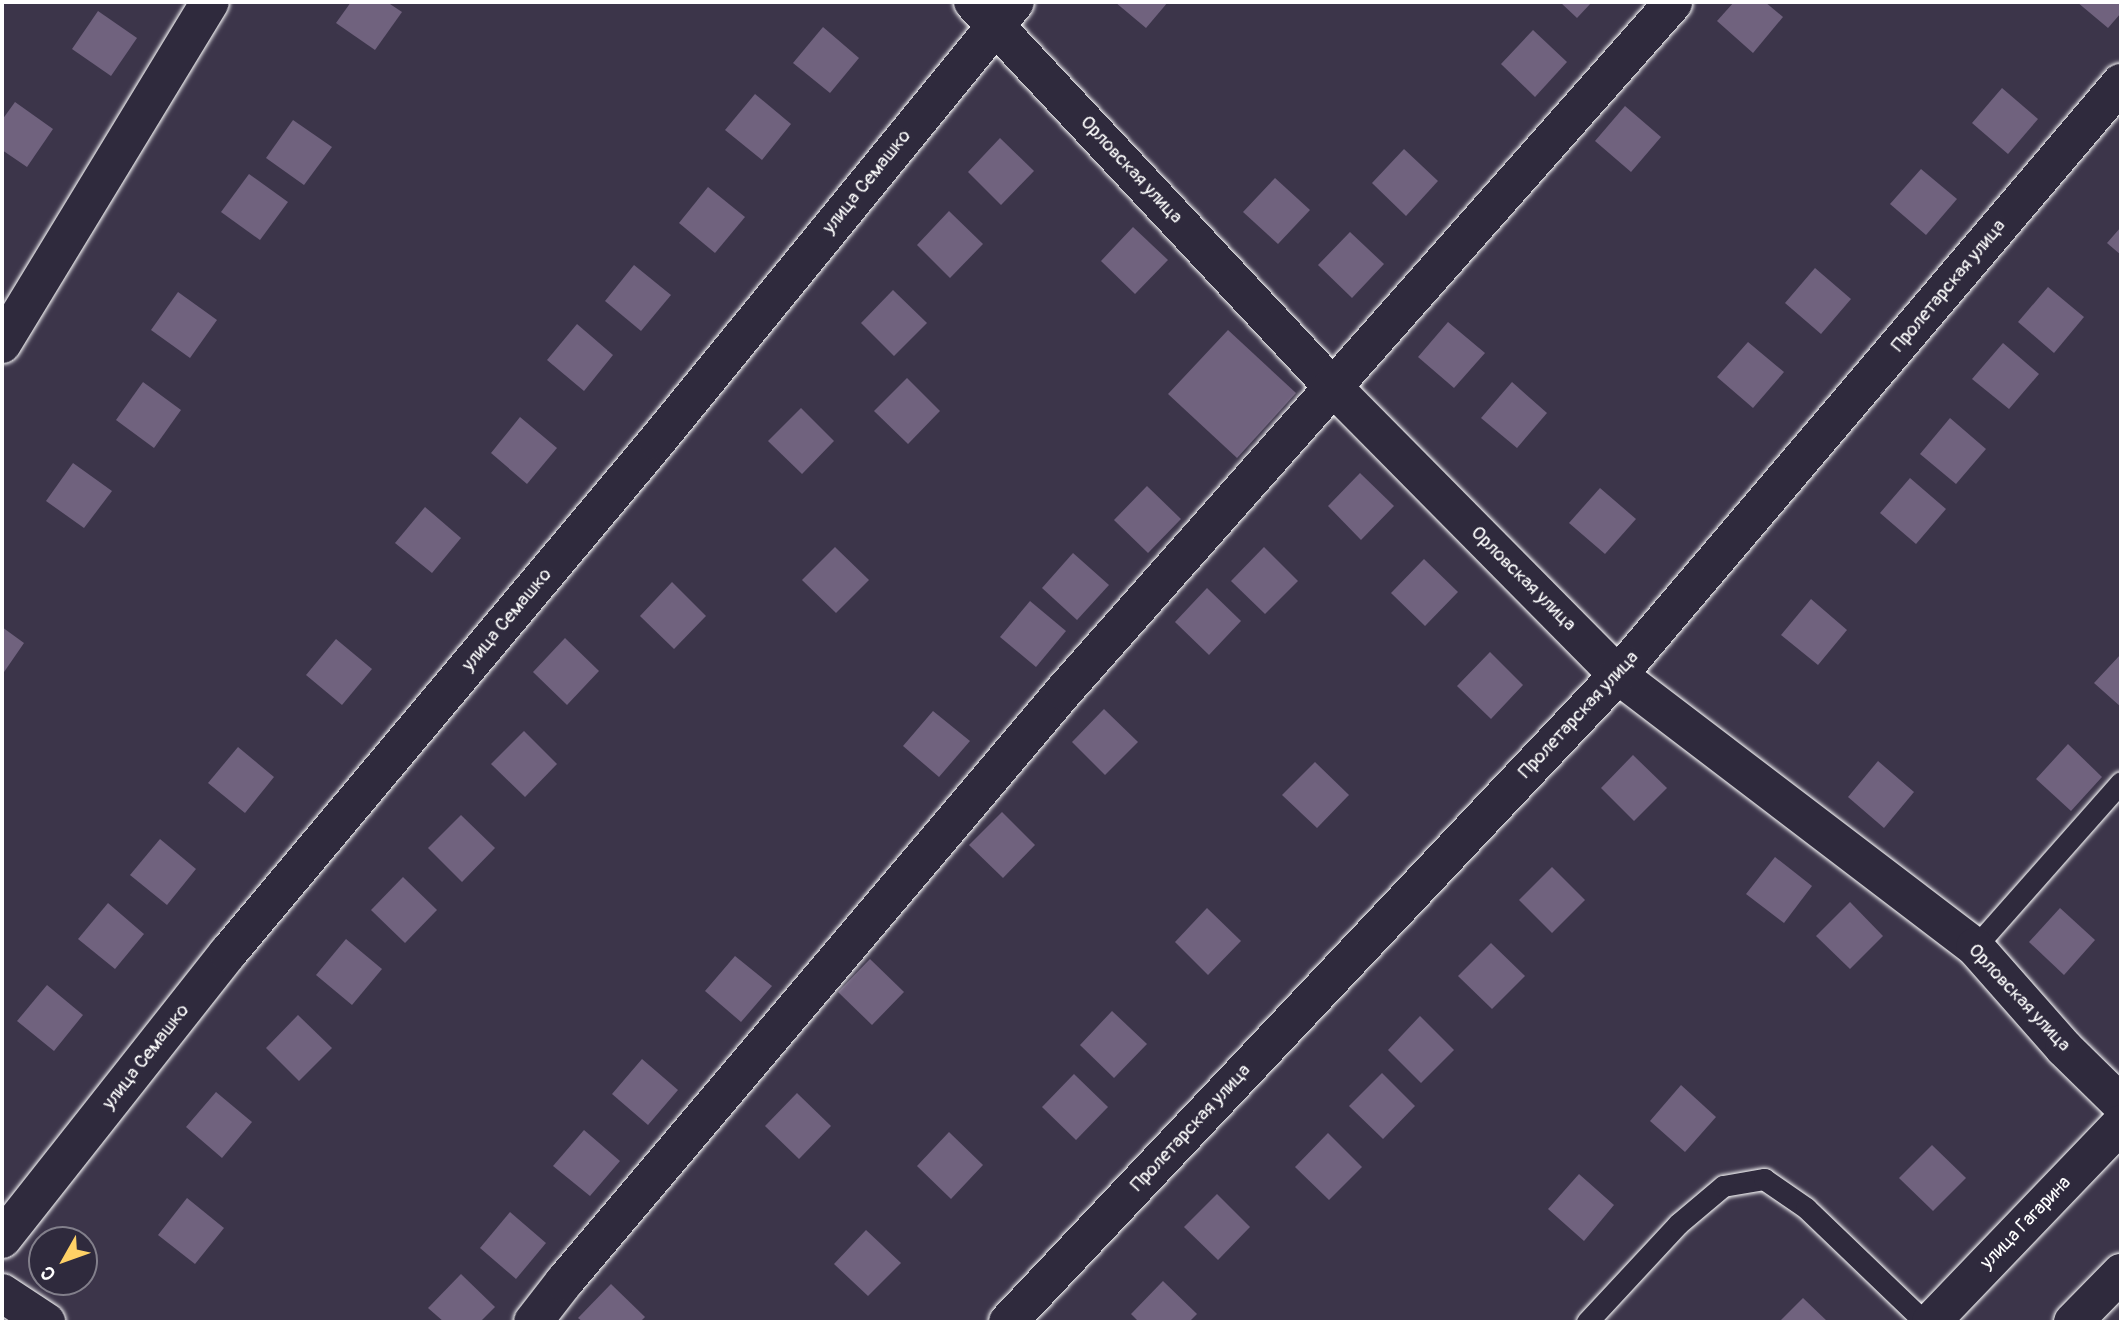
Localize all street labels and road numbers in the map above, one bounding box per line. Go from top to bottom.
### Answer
street label: Орловская улица [1075,111,1187,229]
street label: улица Семашко [818,125,916,239]
street label: Пролетарская улица [1887,215,2011,357]
street label: Орловская улица [1466,522,1580,636]
street label: улица Семашко [457,564,557,676]
street label: Пролетарская улица [1514,647,1644,783]
street label: Орловская улица [1963,939,2075,1057]
street label: улица Семашко [98,1000,194,1114]
street label: Пролетарская улица [1126,1060,1256,1196]
street label: улица Гагарина [1976,1172,2076,1274]

